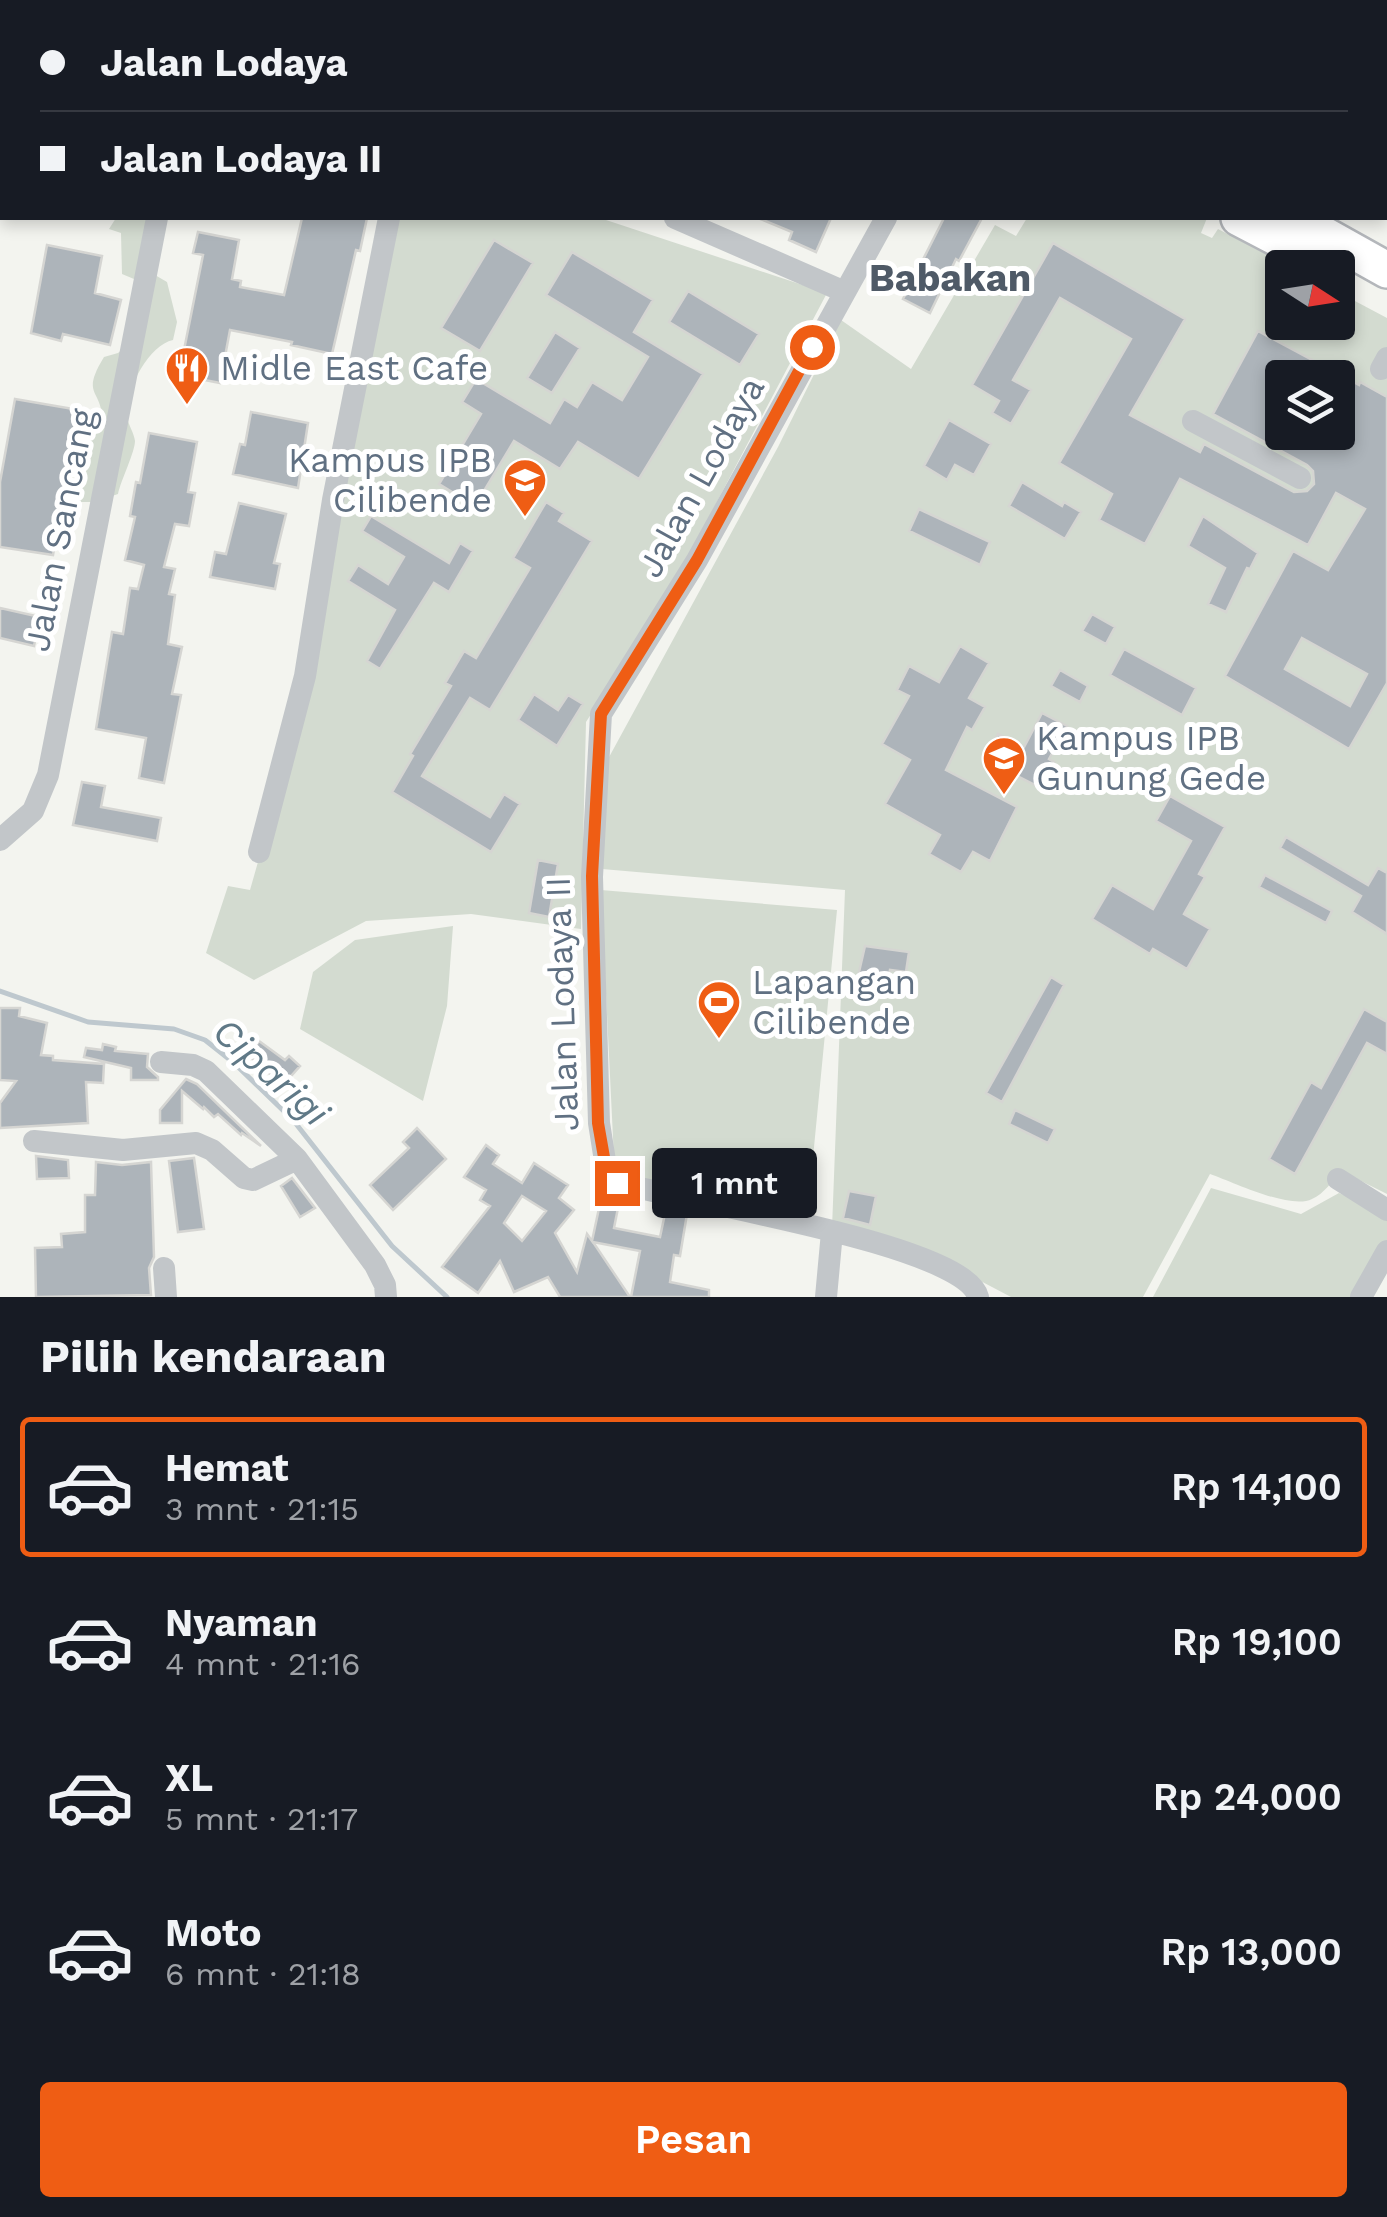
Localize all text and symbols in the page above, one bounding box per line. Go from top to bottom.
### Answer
text: Jalan Lodaya [100,41,347,85]
text: Jalan Lodaya II [100,137,382,181]
north arrow [1265,250,1355,340]
map controls [1265,250,1355,450]
district label: Babakan [869,256,1031,300]
route start [790,325,835,370]
restaurant icon: Midle East Cafe [164,345,210,406]
place label: Midle East Cafe [220,347,488,389]
button: layers [1265,360,1355,450]
street label: Jalan Lodaya [629,369,773,585]
street label: Jalan Sancang [16,405,104,655]
place label: Kampus IPB Cilibende [288,439,492,521]
school or university icon: Kampus IPB Cilibende [502,457,548,518]
place label: Kampus IPB Gunung Gede [1036,717,1266,799]
school or university icon: Kampus IPB Gunung Gede [981,735,1027,796]
street label: Jalan Lodaya II [537,876,587,1132]
place label: Lapangan Cilibende [752,961,916,1043]
sports icon: Lapangan Cilibende [696,979,742,1040]
water label: Ciparigi [204,1009,339,1136]
callout: 1 mnt [652,1148,817,1218]
route end [595,1161,640,1206]
text: 1 mnt [691,1164,778,1202]
text: Pilih kendaraan [40,1330,387,1383]
icon: car [45,1442,135,1532]
text: Hemat [165,1446,289,1490]
text: Rp 14,100 [1171,1465,1342,1509]
text: 3 mnt · 21:15 [165,1490,359,1528]
icon: car [45,1597,135,1687]
text: Nyaman [165,1601,317,1645]
text: Rp 19,100 [1172,1620,1342,1664]
text: 4 mnt · 21:16 [165,1645,361,1683]
icon: car [45,1752,135,1842]
text: XL [165,1756,213,1800]
text: Rp 24,000 [1153,1775,1342,1819]
text: 5 mnt · 21:17 [165,1800,358,1838]
icon: car [45,1907,135,1997]
text: Moto [165,1911,261,1955]
text: Rp 13,000 [1160,1930,1342,1974]
text: 6 mnt · 21:18 [165,1955,361,1993]
button: Pesan [40,2082,1347,2197]

